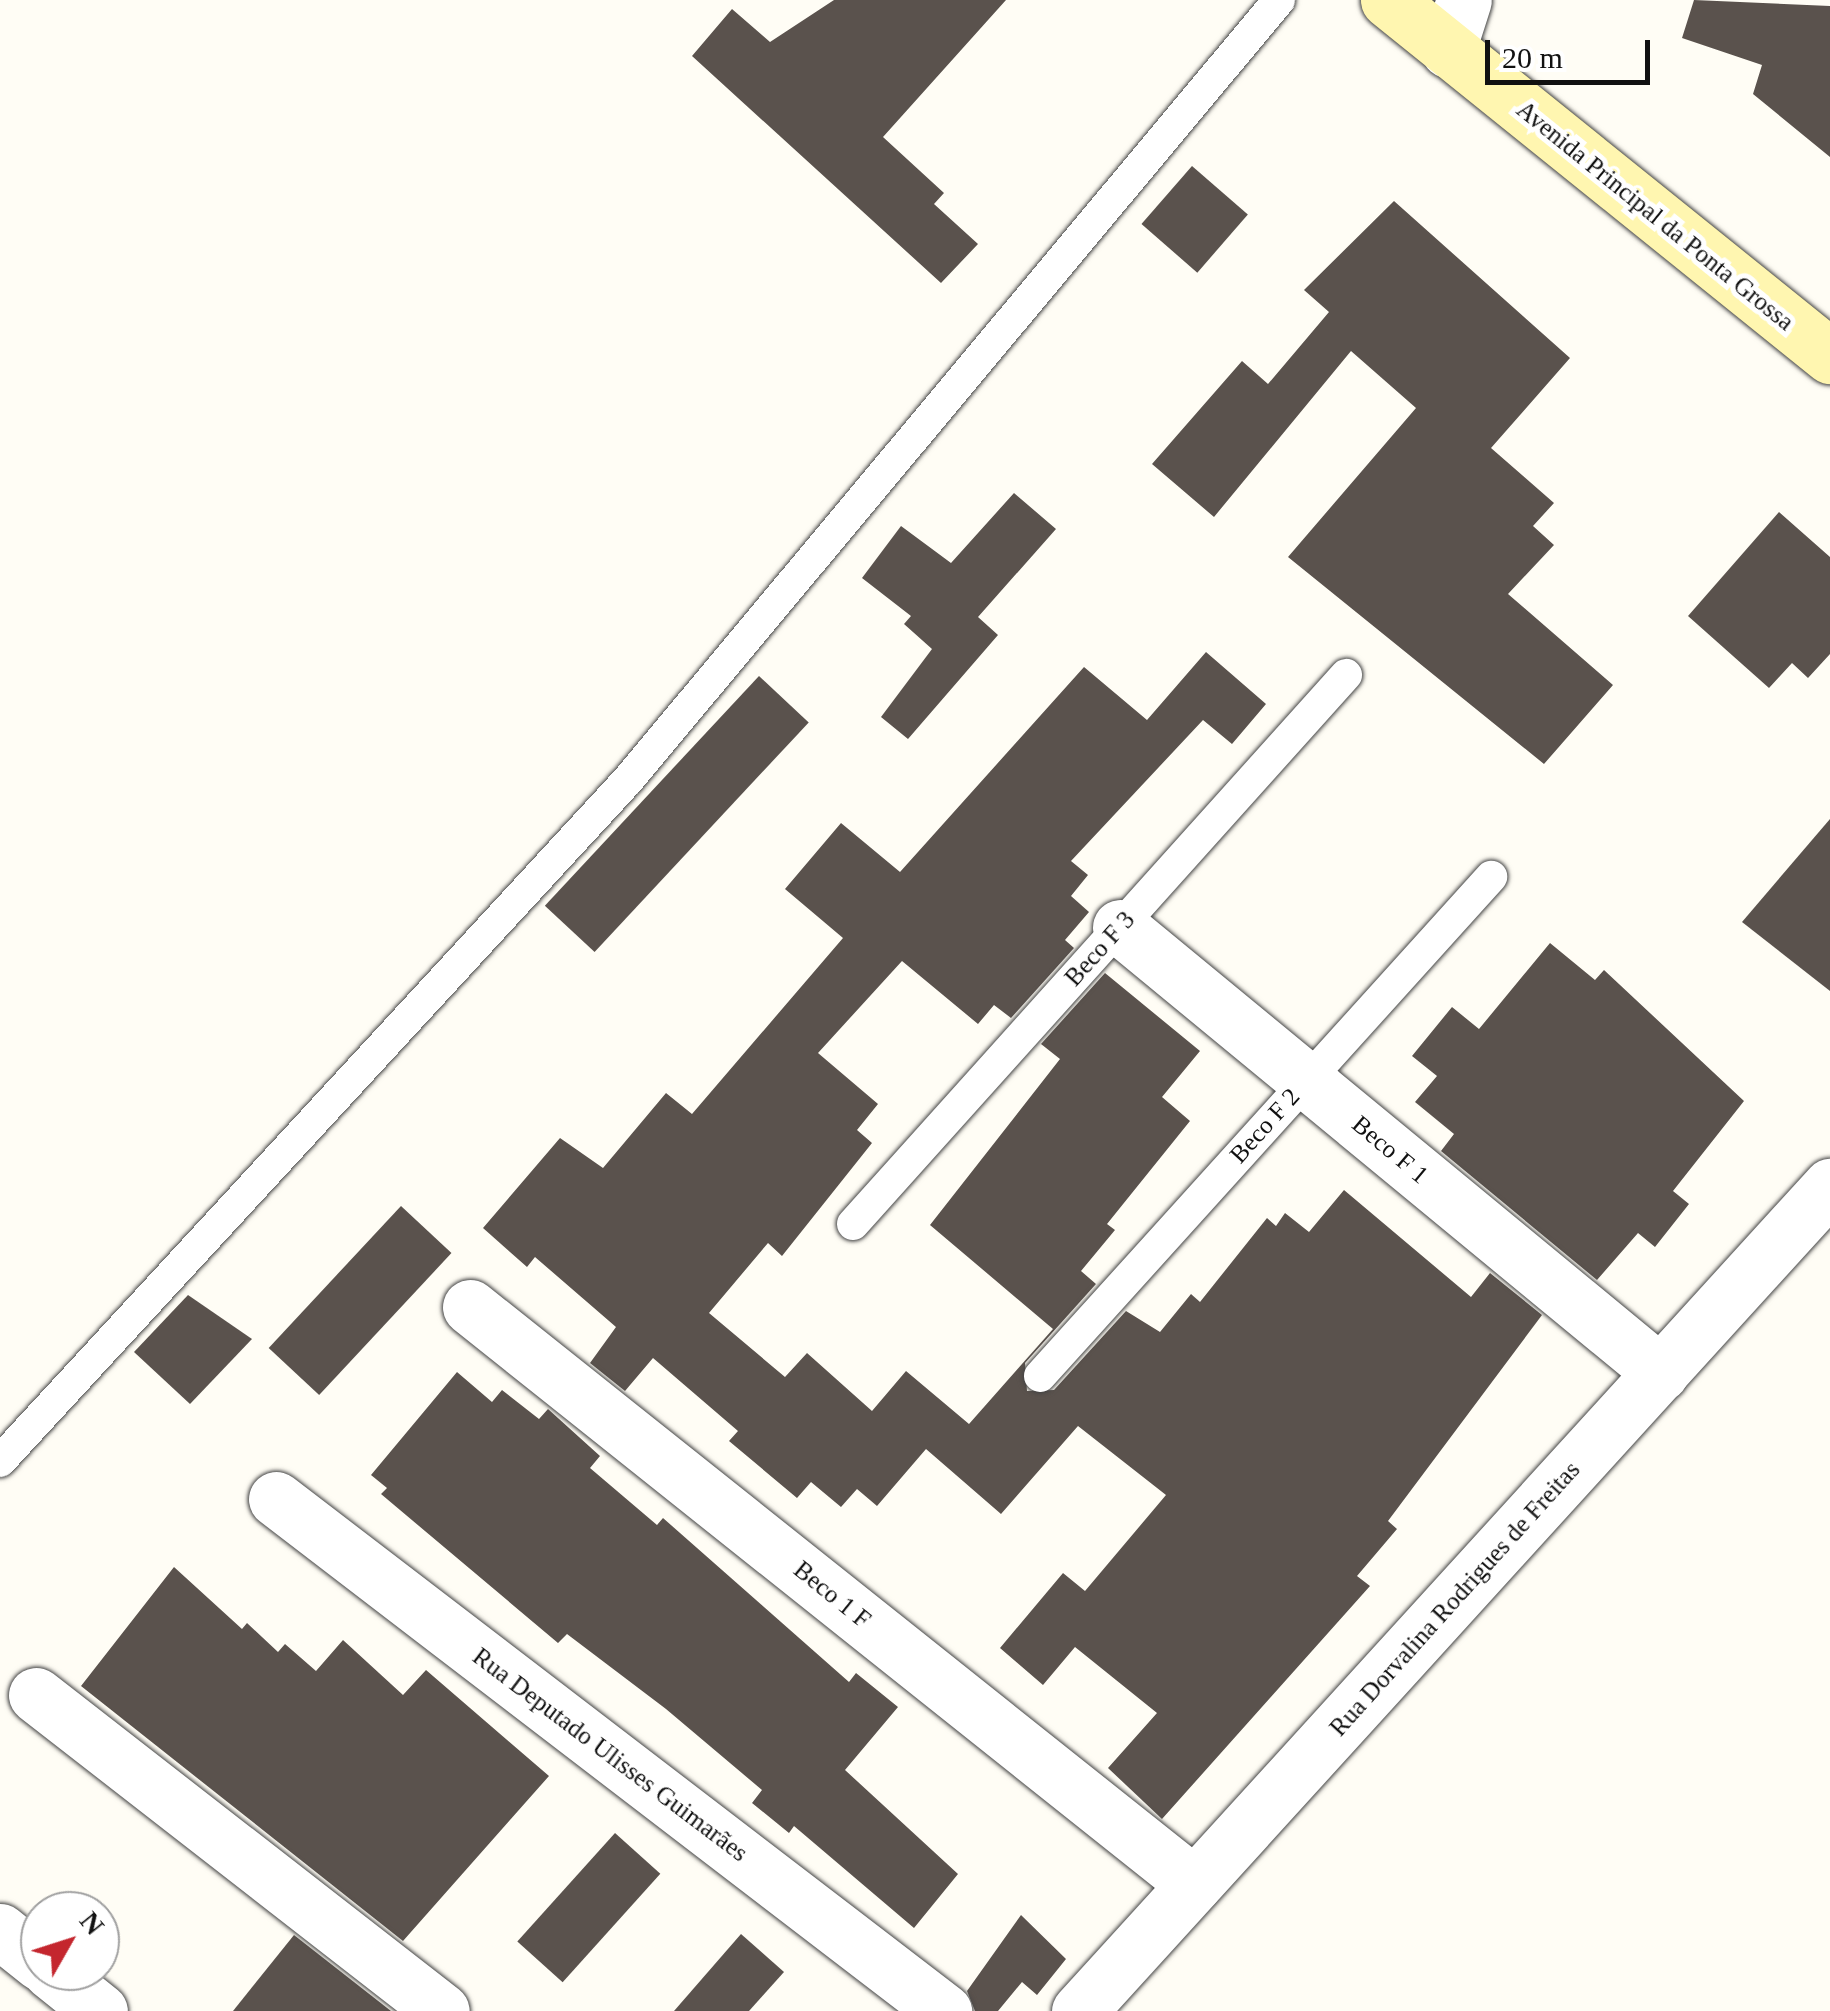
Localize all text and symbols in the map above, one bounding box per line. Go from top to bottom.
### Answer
scale bar [1490,20,1655,82]
text: 20 m [1502,41,1563,74]
street label: Avenida Principal da Ponta Grossa [1510,95,1800,337]
street label: Beco F 3 [1059,905,1141,993]
street label: Beco F 2 [1224,1082,1306,1170]
street label: Beco F 1 [1346,1109,1434,1191]
street label: Rua Dorvalina Rodrigues de Freitas [1324,1455,1586,1743]
street label: Beco 1 F [787,1555,877,1635]
street label: Rua Deputado Ulisses Guimarães [467,1642,753,1868]
north arrow [20,1891,120,1991]
text: N [74,1905,111,1941]

